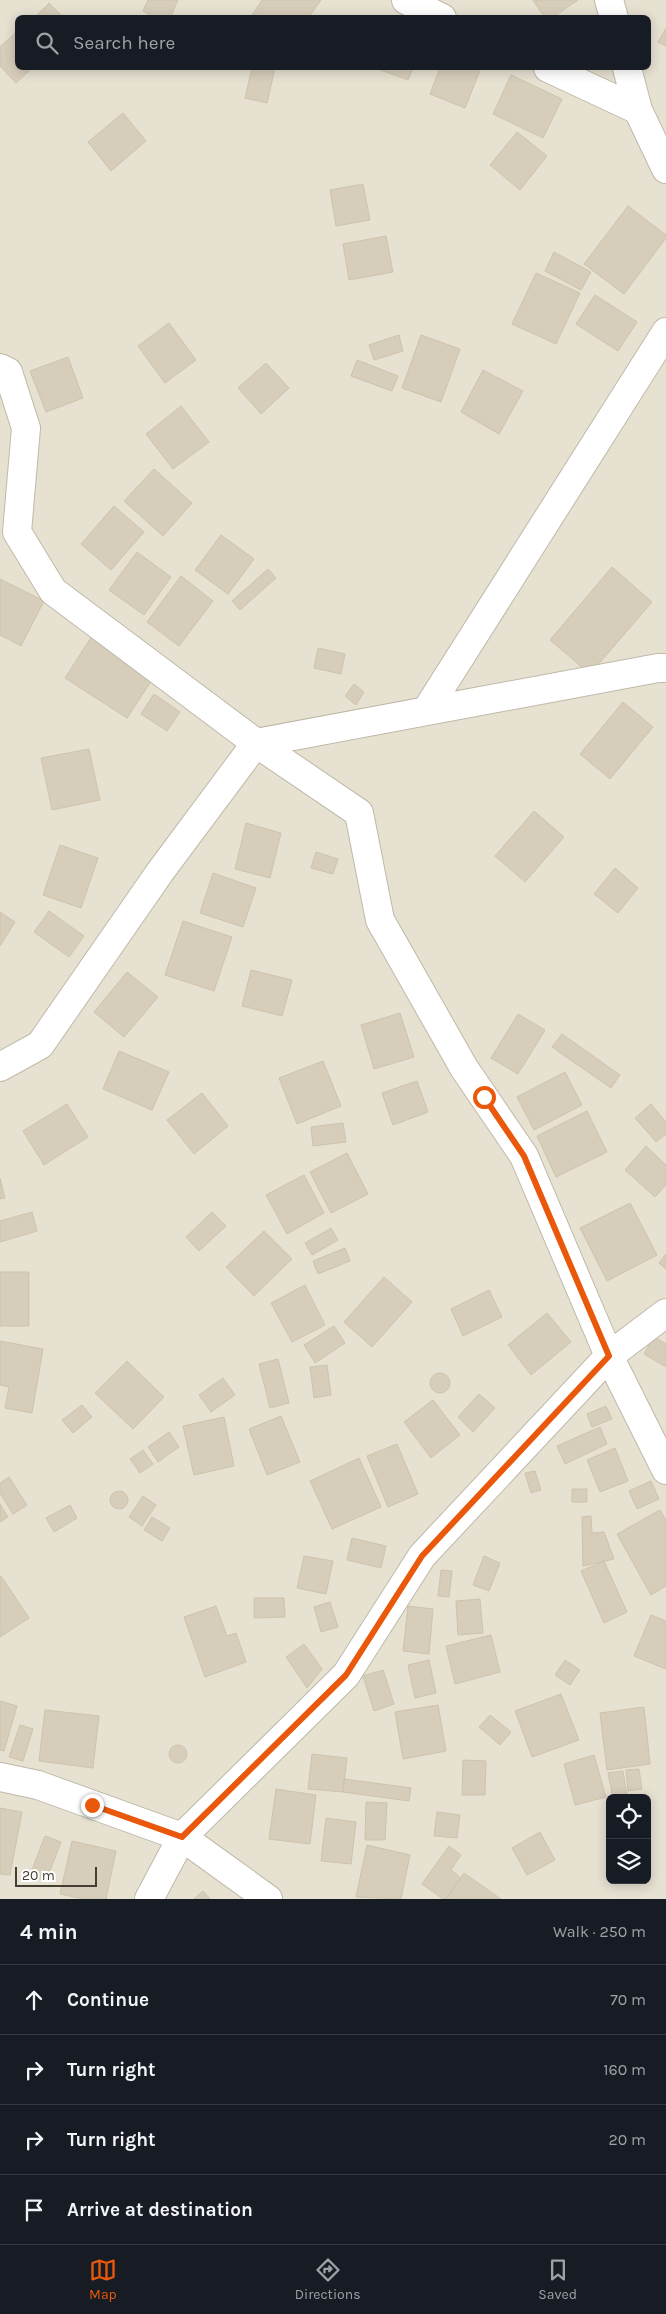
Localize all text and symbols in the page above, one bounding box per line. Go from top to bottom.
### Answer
search box [15,15,651,70]
icon: search [33,29,61,57]
text: Search here [73,32,175,54]
route start [473,1086,496,1109]
route end [81,1794,104,1817]
map controls [606,1794,651,1884]
button: locate [606,1794,651,1839]
button: layers [606,1839,651,1884]
scale bar [15,1864,98,1887]
text: 20 m [22,1867,55,1884]
text: 4 min [20,1920,78,1944]
text: Walk · 250 m [553,1922,646,1941]
icon: ahead [20,1986,48,2014]
text: Continue [67,1989,149,2011]
text: 70 m [610,1990,646,2009]
icon: right [20,2056,48,2084]
text: Turn right [67,2059,156,2081]
text: 160 m [603,2060,646,2079]
icon: right [20,2126,48,2154]
text: Turn right [67,2129,156,2151]
text: 20 m [608,2130,646,2149]
icon: arrive [20,2196,48,2224]
text: Arrive at destination [67,2199,253,2221]
tab: Map [89,2256,117,2303]
tab: Directions [295,2256,361,2303]
tab: Saved [538,2256,577,2303]

